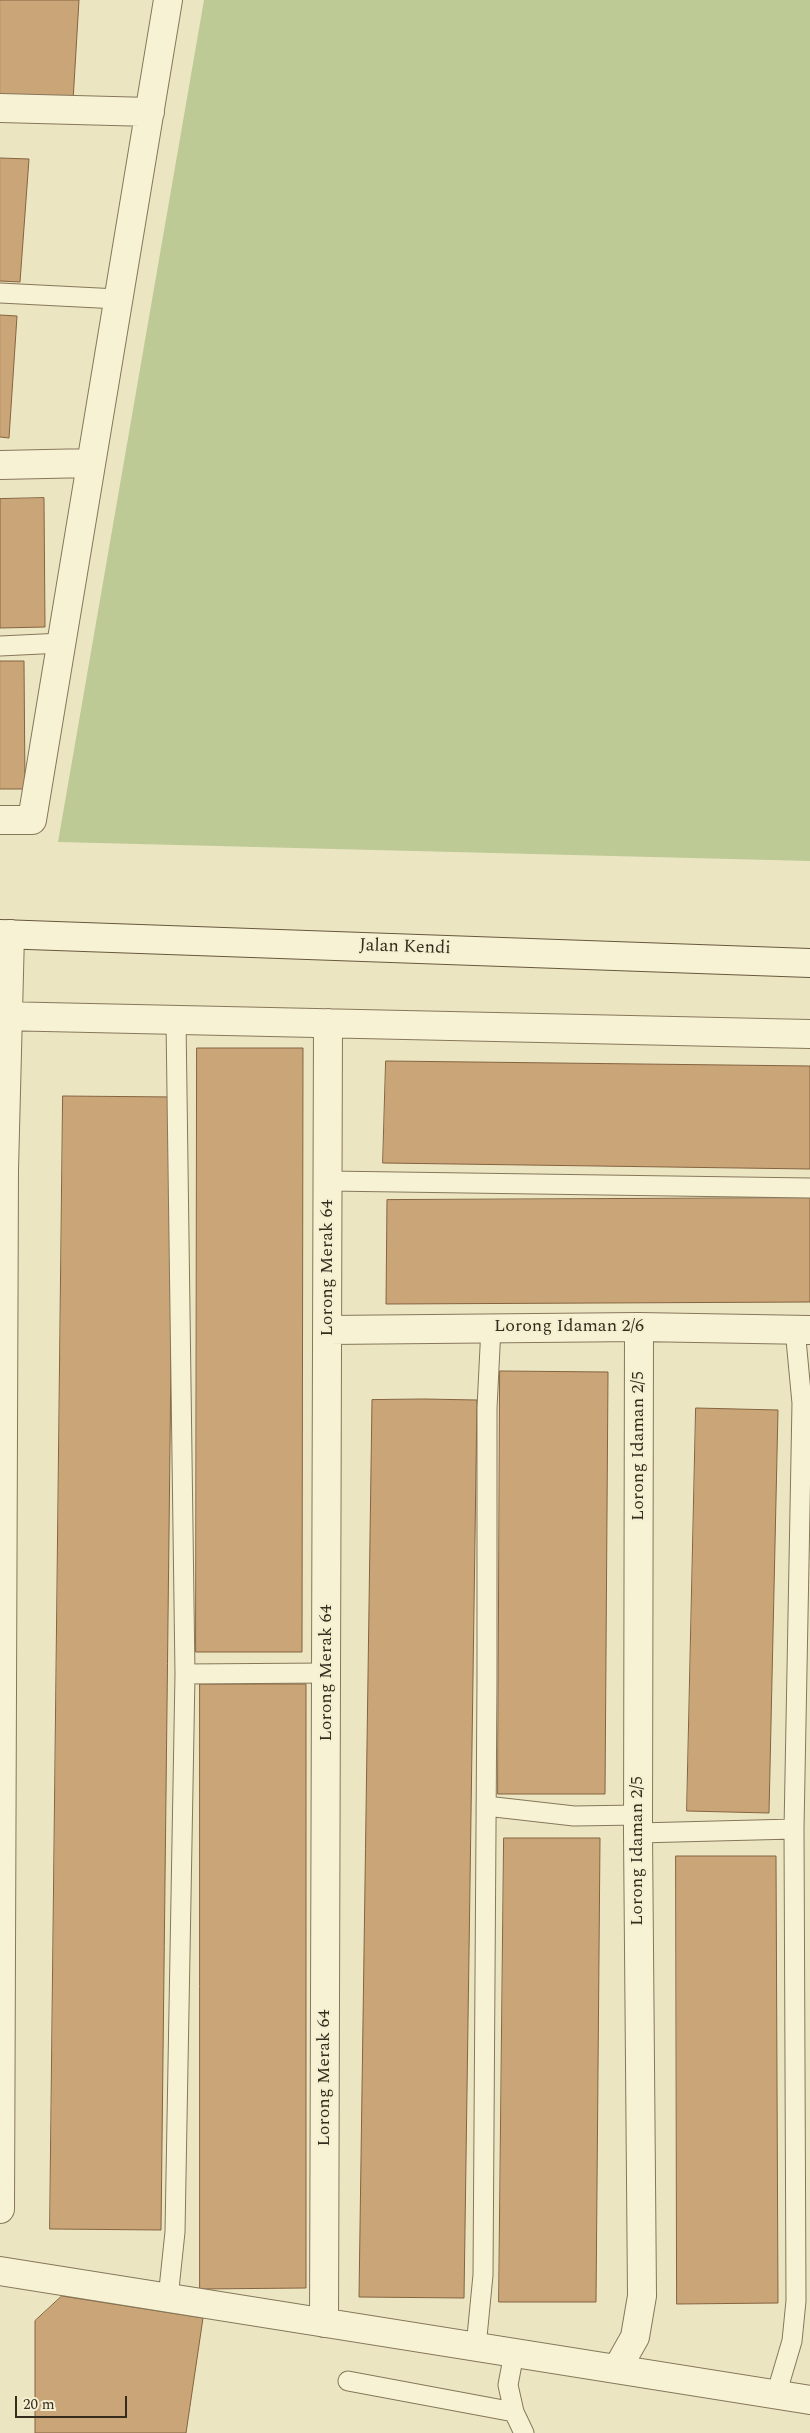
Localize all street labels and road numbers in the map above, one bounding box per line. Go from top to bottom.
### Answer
street label: Jalan Kendi [359,936,451,960]
street label: Lorong Merak 64 [317,1199,339,1337]
street label: Lorong Idaman 2/6 [494,1316,644,1338]
street label: Lorong Idaman 2/5 [628,1371,650,1521]
street label: Lorong Merak 64 [316,1604,338,1742]
street label: Lorong Idaman 2/5 [627,1776,649,1926]
street label: Lorong Merak 64 [314,2009,336,2147]

